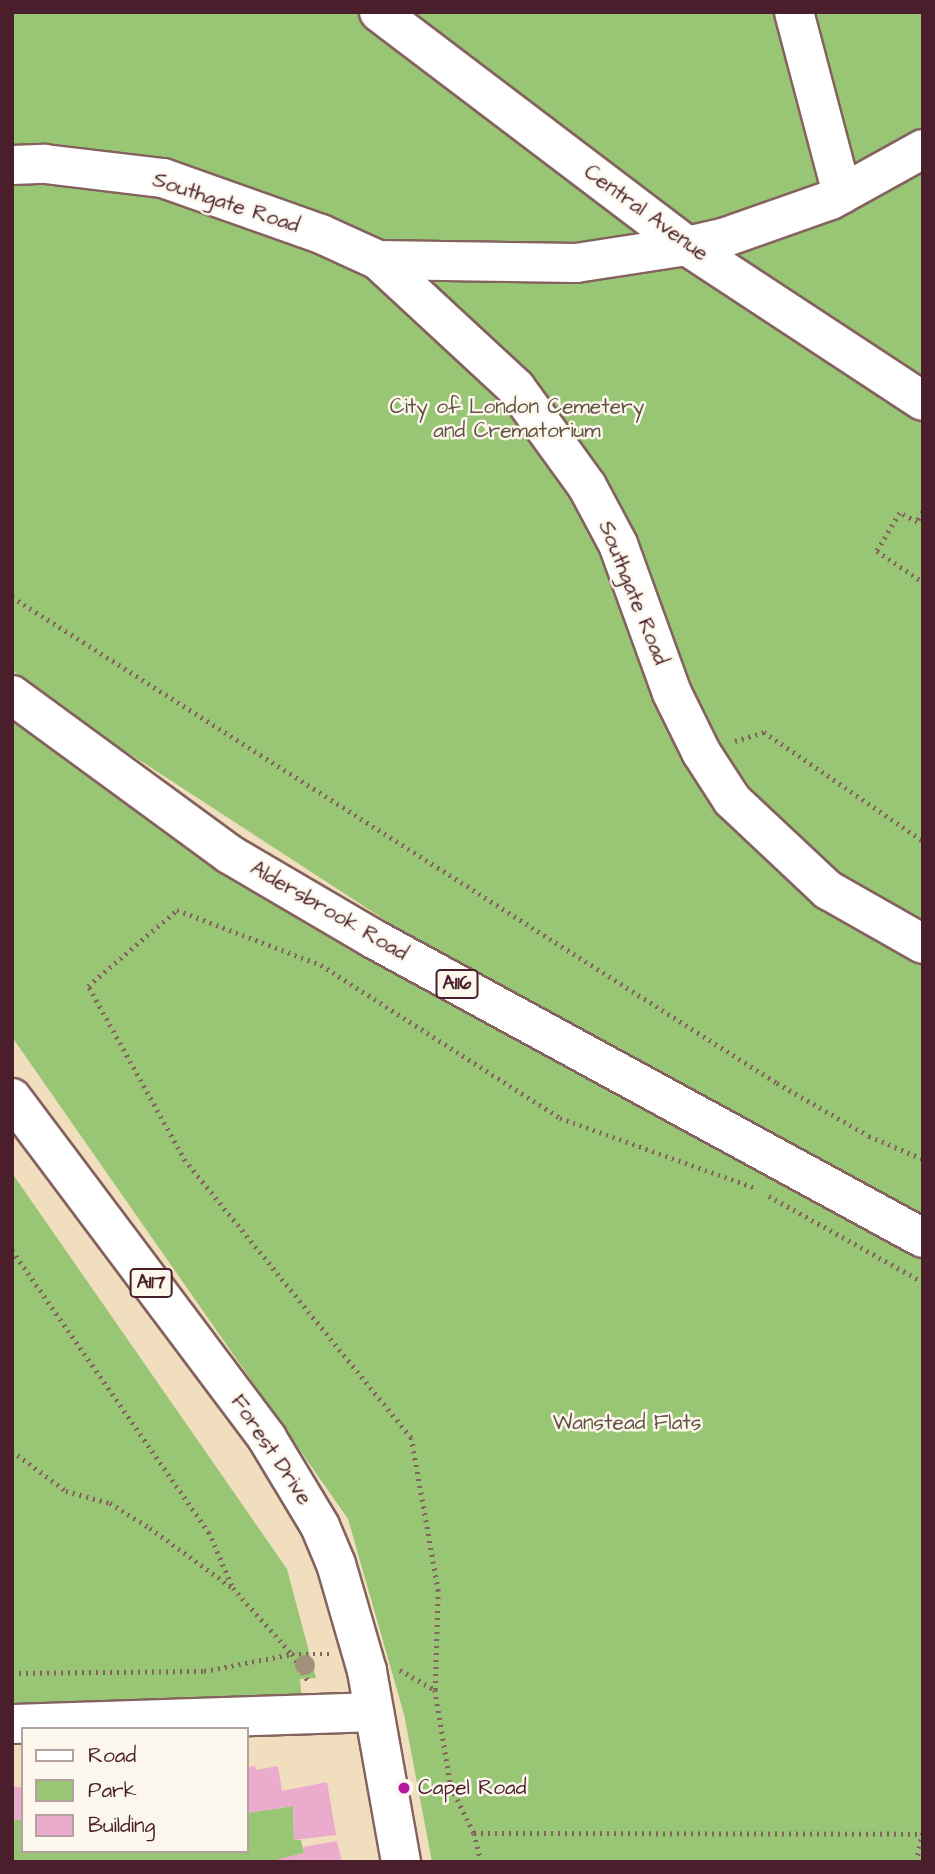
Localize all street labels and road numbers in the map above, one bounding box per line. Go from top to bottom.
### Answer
street label: Central Avenue [579,159,713,267]
street label: Southgate Road [149,167,303,239]
street label: Southgate Road [593,517,673,669]
street label: Aldersbrook Road [246,856,412,966]
road number: A116 [434,968,480,1000]
road number: A117 [128,1268,174,1298]
street label: Forest Drive [225,1390,317,1510]

